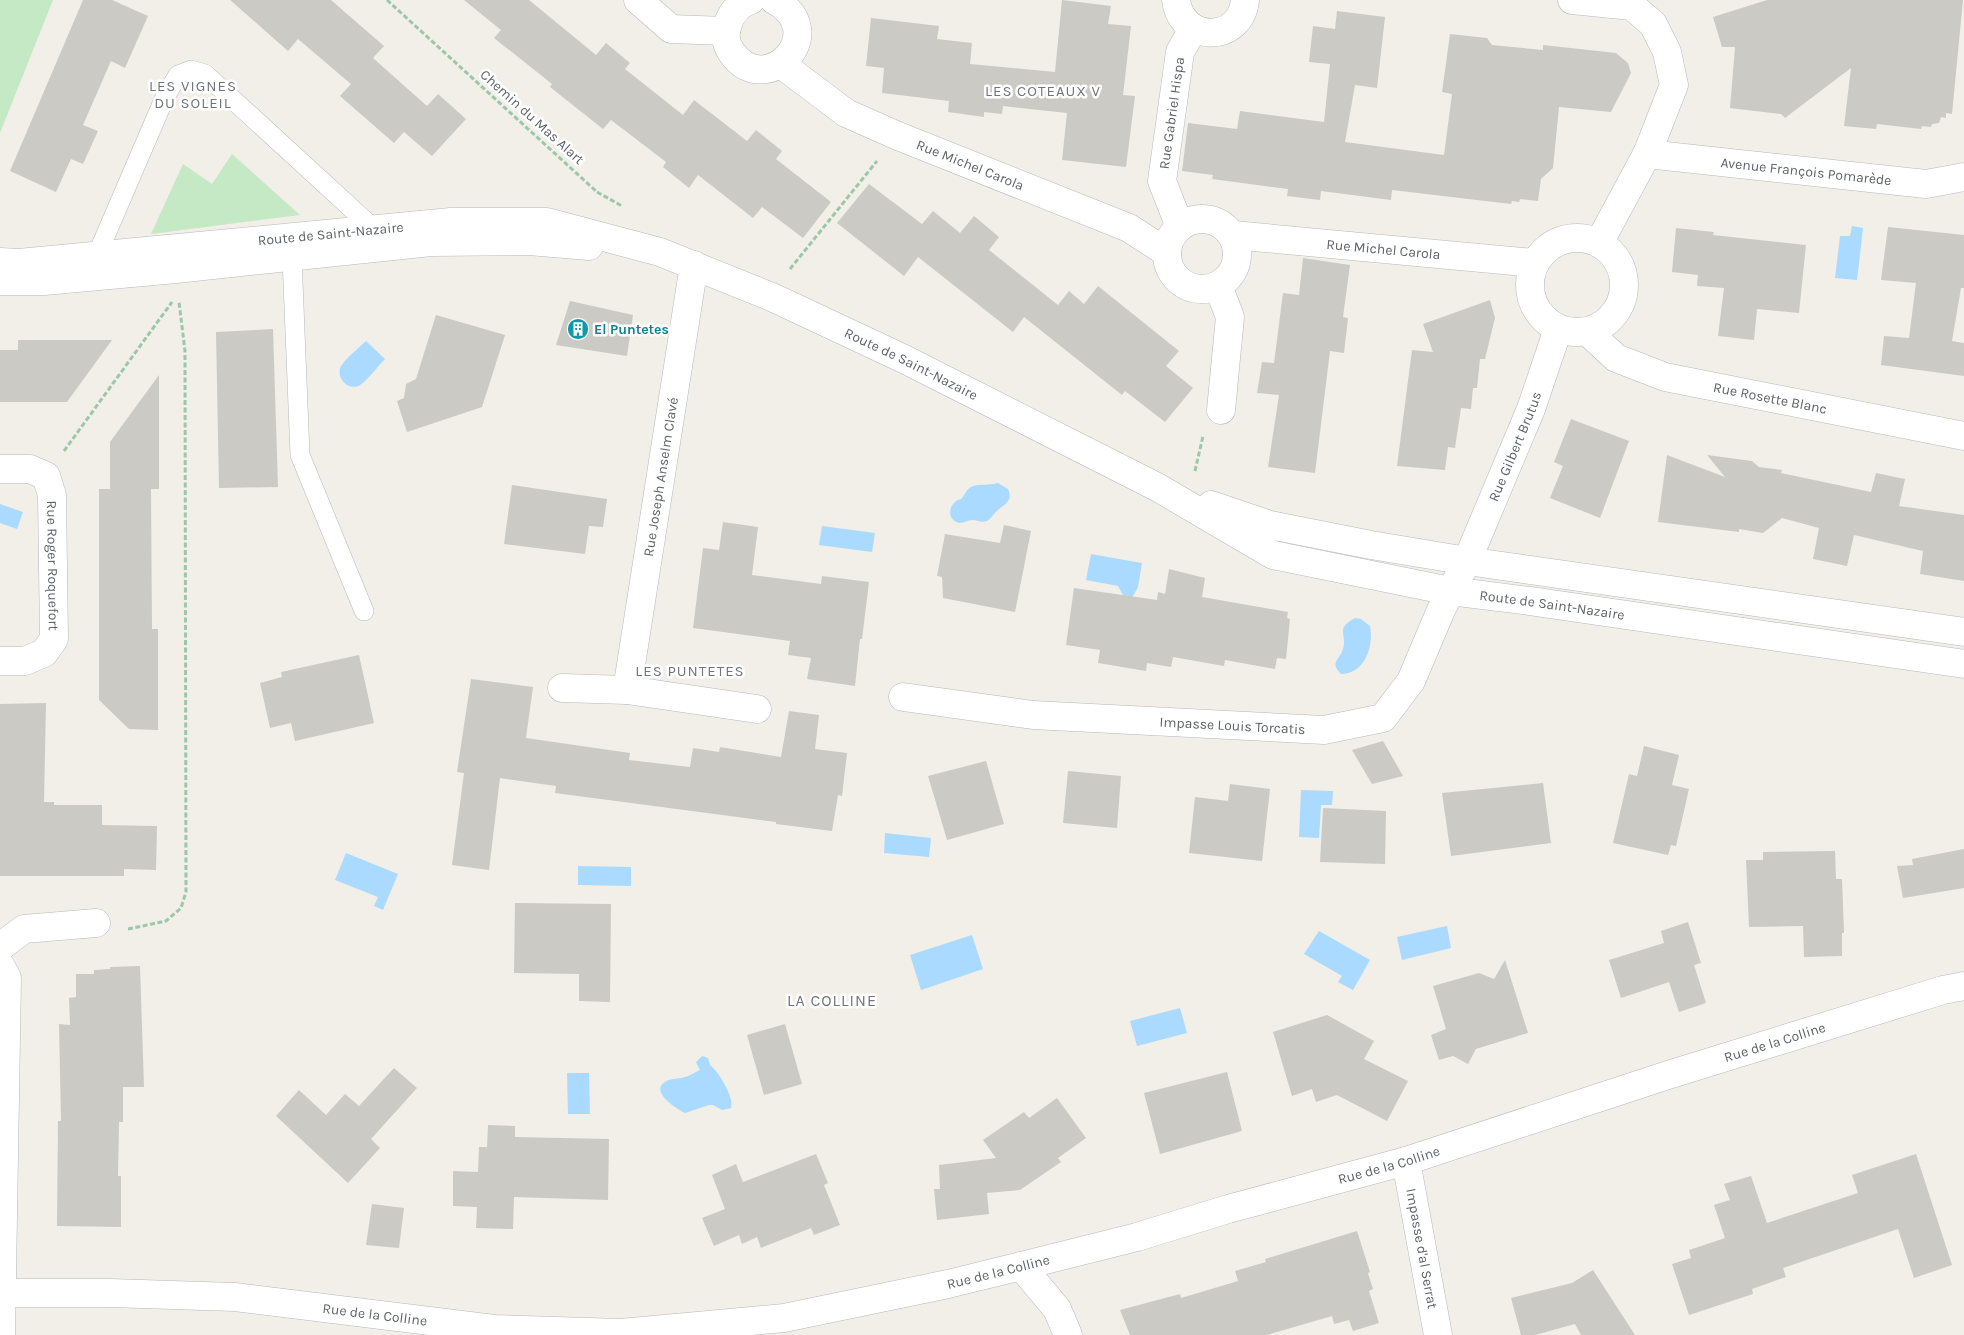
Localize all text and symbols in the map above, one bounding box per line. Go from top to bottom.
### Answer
street label: Rue Gabriel Hispa [1155,56,1188,170]
street label: Chemin du Mas Alart [477,66,587,168]
district label: LES VIGNES DU SOLEIL [149,77,237,112]
district label: LES COTEAUX V [985,82,1101,100]
street label: Rue Michel Carola [914,136,1027,194]
street label: Avenue François Pomarède [1720,153,1892,189]
street label: Route de Saint-Nazaire [257,218,404,249]
street label: Rue Michel Carola [1326,235,1441,263]
building icon: El Puntetes [566,317,590,341]
place label: El Puntetes [594,321,669,338]
street label: Route de Saint-Nazaire [842,324,981,404]
street label: Rue Rosette Blanc [1712,378,1829,417]
street label: Rue Gilbert Brutus [1485,389,1545,504]
street label: Rue Joseph Anselm Clavé [640,396,682,558]
street label: Rue Roger Roquefort [44,500,62,631]
street label: Route de Saint-Nazaire [1478,586,1626,623]
district label: LES PUNTETES [635,662,745,680]
street label: Impasse Louis Torcatis [1159,713,1306,738]
district label: LA COLLINE [787,991,877,1010]
street label: Rue de la Colline [1722,1018,1827,1066]
street label: Rue de la Colline [1336,1142,1442,1188]
street label: Impasse d'al Serrat [1403,1187,1442,1310]
street label: Rue de la Colline [945,1251,1051,1292]
street label: Rue de la Colline [322,1299,428,1329]

